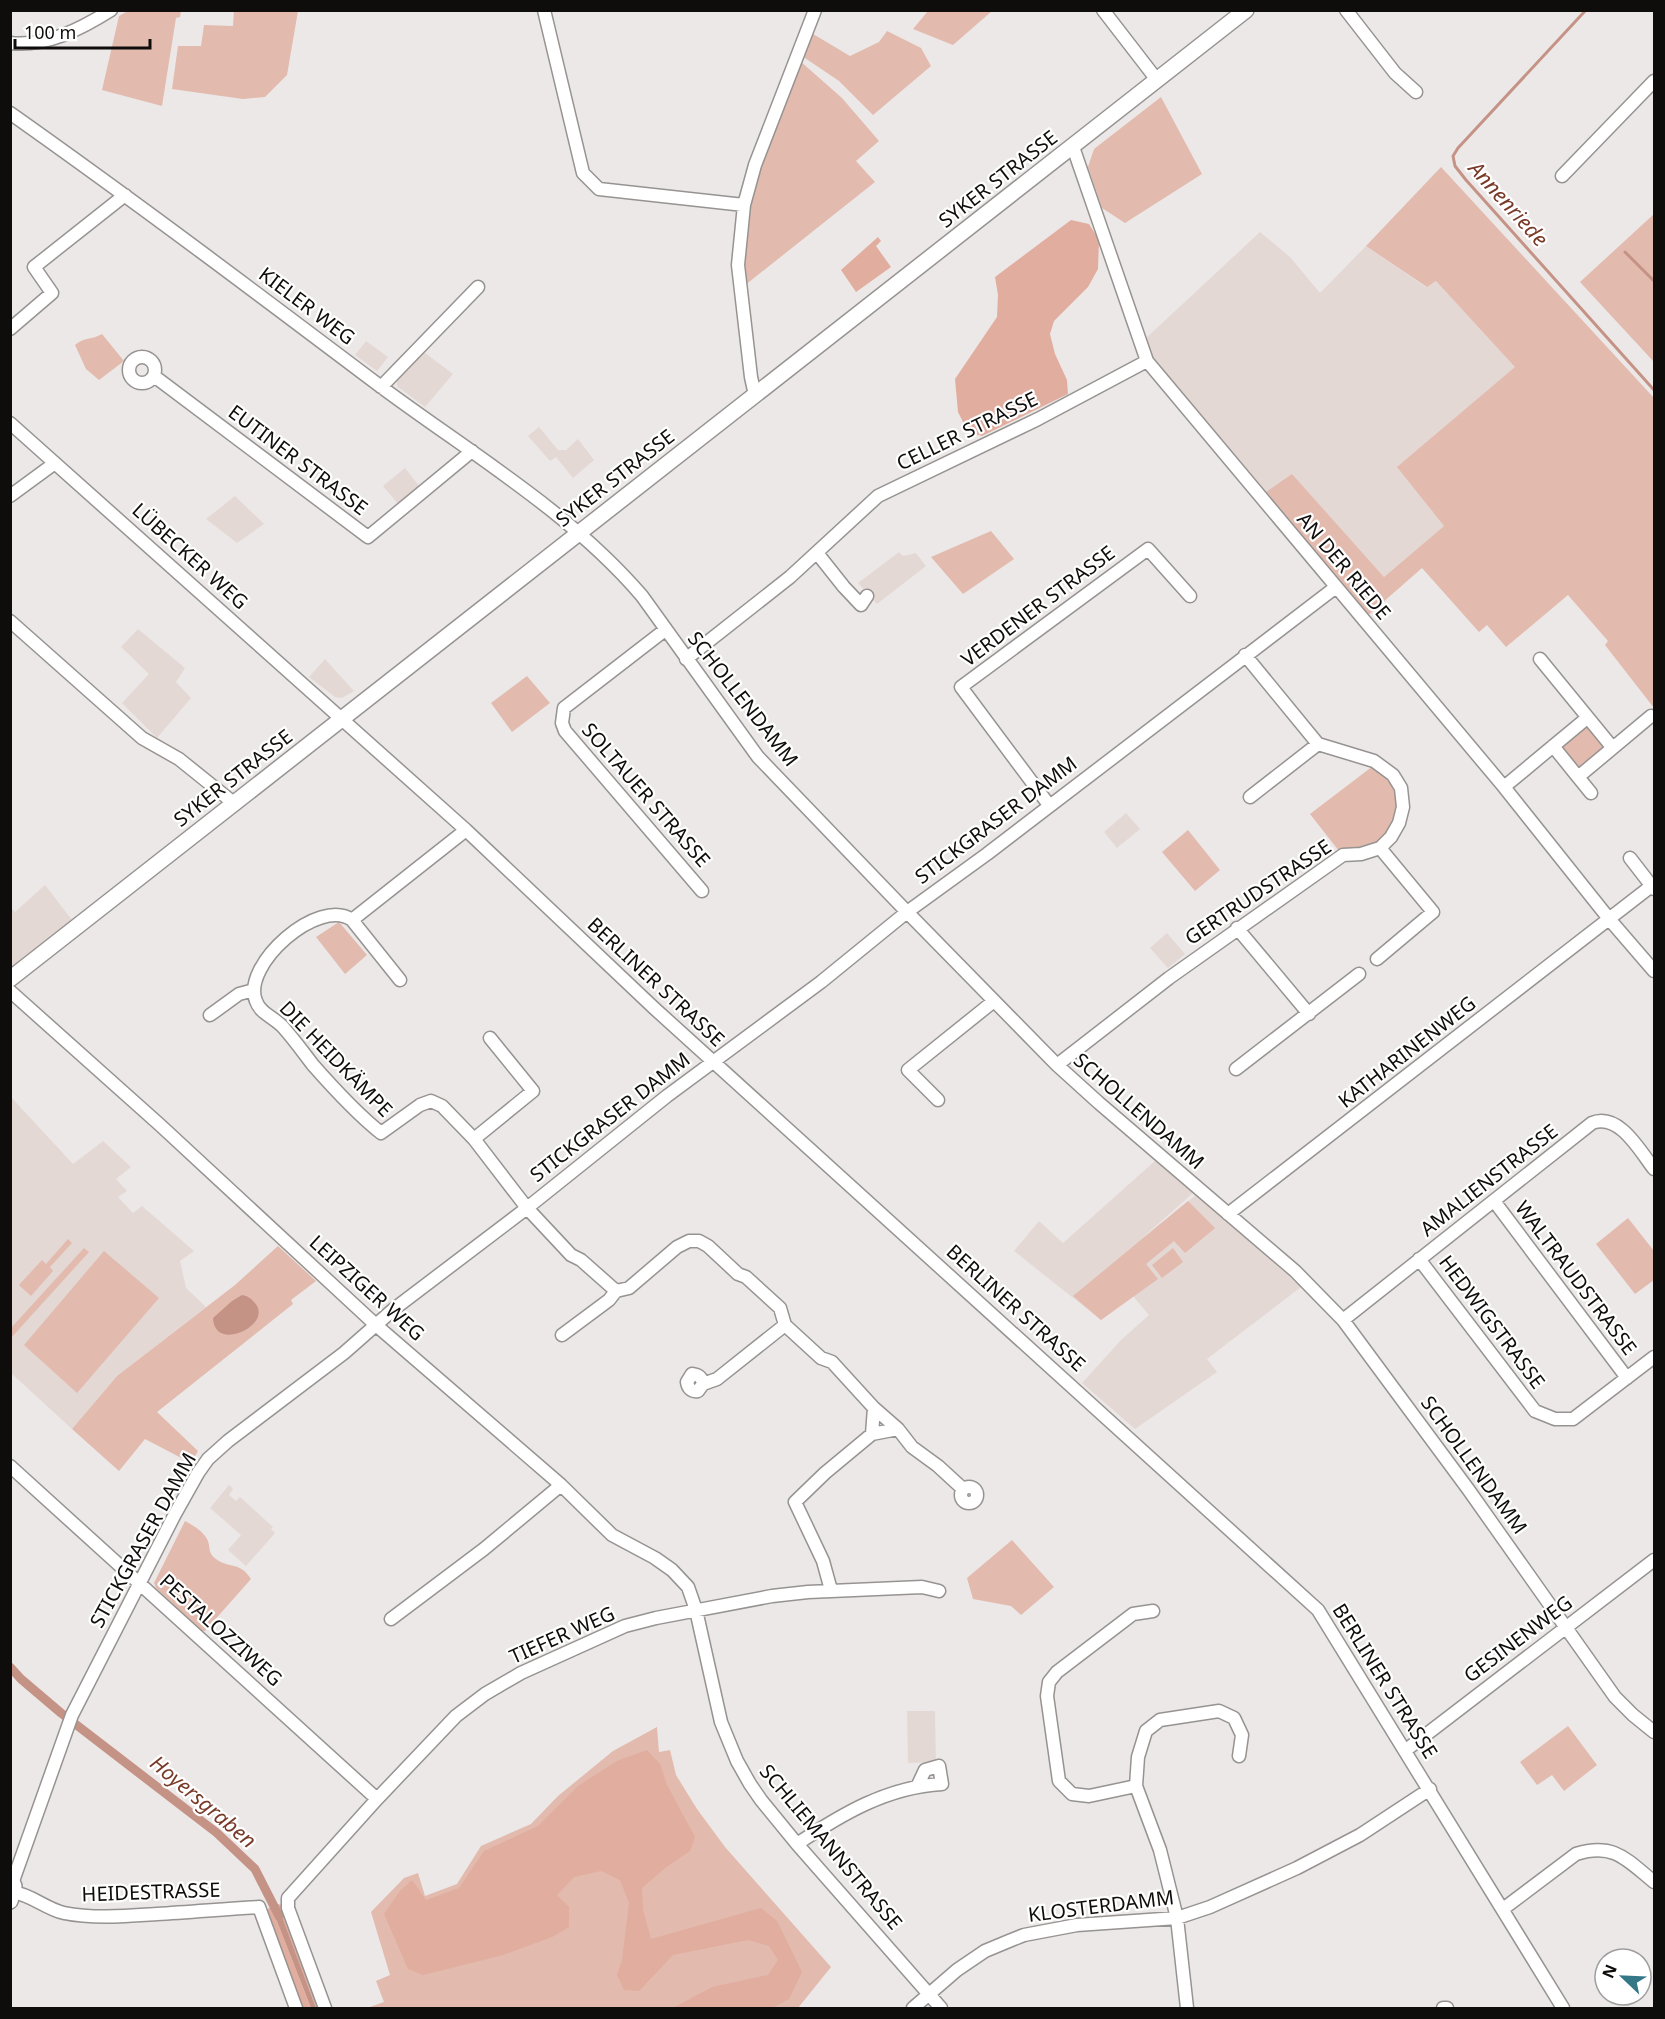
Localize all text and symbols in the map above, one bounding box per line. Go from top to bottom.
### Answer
scale bar [15,12,150,50]
text: 100 m [24,20,76,44]
street label: SYKER STRASSE [933,124,1063,234]
water label: Annenriede [1462,153,1554,252]
street label: KIELER WEG [254,261,361,351]
street label: CELLER STRASSE [892,385,1042,476]
street label: EUTINER STRASSE [223,398,374,521]
street label: SYKER STRASSE [550,423,680,533]
street label: LÜBECKER WEG [127,496,254,615]
street label: AN DER RIEDE [1291,506,1397,625]
street label: VERDENER STRASSE [955,539,1120,672]
street label: SCHOLLENDAMM [682,626,805,772]
street label: SOLTAUER STRASSE [576,717,717,873]
street label: SYKER STRASSE [168,723,298,833]
street label: STICKGRASER DAMM [909,750,1082,889]
street label: GERTRUDSTRASSE [1179,832,1336,951]
street label: BERLINER STRASSE [582,911,731,1052]
street label: KATHARINENWEG [1332,989,1481,1114]
street label: DIE HEIDKÄMPE [274,995,399,1123]
street label: STICKGRASER DAMM [524,1046,695,1188]
street label: SCHOLLENDAMM [1068,1046,1210,1175]
street label: AMALIENSTRASSE [1414,1117,1563,1242]
street label: WALTRAUDSTRASSE [1509,1195,1643,1360]
street label: LEIPZIGER WEG [304,1229,431,1347]
street label: BERLINER STRASSE [941,1238,1092,1377]
street label: HEDWIGSTRASSE [1433,1249,1552,1394]
street label: SCHOLLENDAMM [1415,1390,1534,1539]
street label: STICKGRASER DAMM [83,1447,202,1632]
street label: PESTALOZZIWEG [154,1567,288,1692]
street label: GESINENWEG [1458,1589,1577,1688]
street label: BERLINER STRASSE [1327,1598,1444,1763]
street label: TIEFER WEG [505,1599,619,1670]
water label: Hoyersgraben [145,1749,263,1854]
street label: SCHLIEMANNSTRASSE [754,1758,909,1935]
street label: HEIDESTRASSE [81,1876,221,1907]
street label: KLOSTERDAMM [1026,1883,1176,1928]
north arrow [1593,1947,1653,2007]
text: N [1597,1961,1622,1981]

